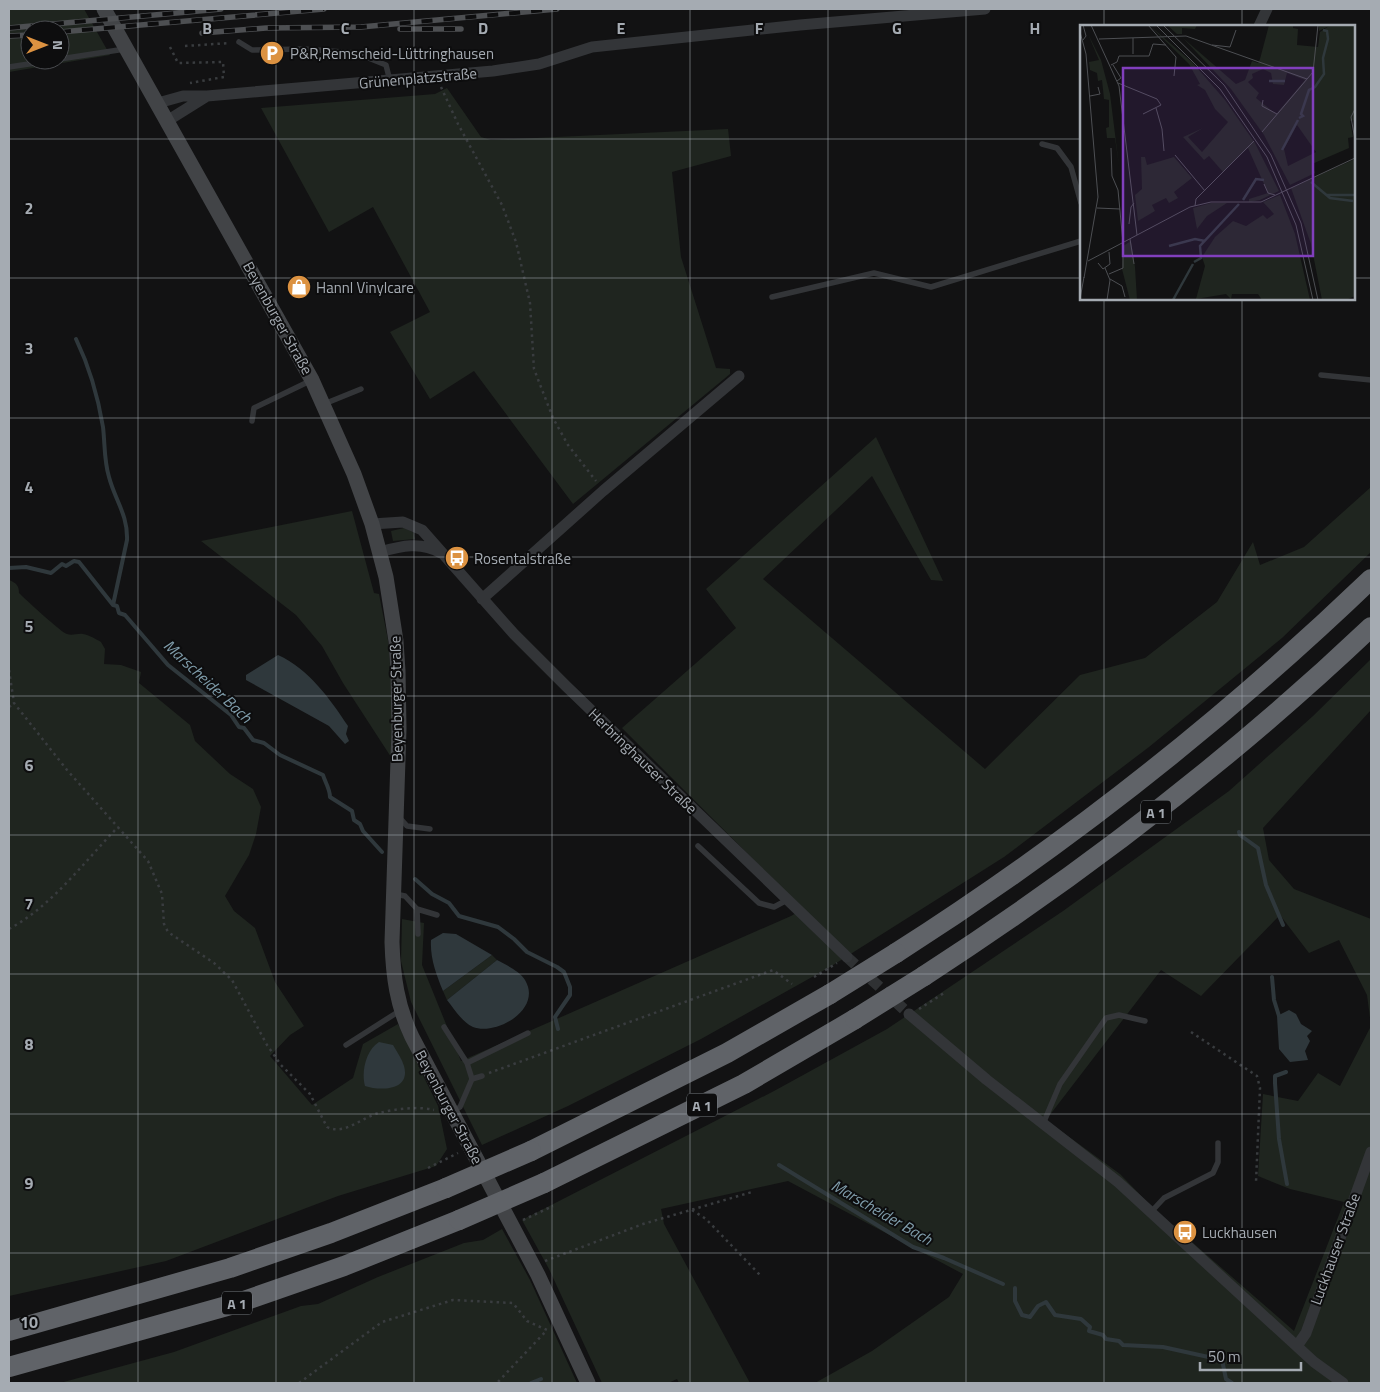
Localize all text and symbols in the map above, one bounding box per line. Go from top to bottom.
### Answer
text: B [202,16,212,40]
text: C [341,16,350,40]
text: D [478,16,488,40]
text: E [617,16,626,40]
text: F [755,16,764,40]
text: G [892,16,902,40]
text: H [1030,16,1040,40]
north arrow [20,20,70,70]
inset map [1080,25,1355,300]
text: N [48,40,69,50]
parking icon: P&R,Remscheid-Lüttringhausen [259,40,285,66]
place label: P&R,Remscheid-Lüttringhausen [290,42,494,65]
street label: Grünenplatzstraße [358,61,478,95]
text: 2 [25,196,33,220]
street label: Beyenburger Straße [237,257,319,379]
shop icon: Hannl Vinylcare [286,274,312,300]
place label: Hannl Vinylcare [316,276,414,299]
text: 3 [25,336,33,360]
text: 4 [25,475,34,499]
bus stop icon: Rosentalstraße [444,545,470,571]
place label: Rosentalstraße [474,547,571,570]
text: 5 [25,614,34,638]
water label: Marscheider Bach [158,634,258,729]
street label: Beyenburger Straße [383,636,409,762]
street label: Herbringhauser Straße [583,703,703,819]
text: 6 [25,753,34,777]
road number: A 1 [1141,800,1171,824]
text: 7 [25,892,33,916]
text: 8 [25,1032,34,1056]
street label: Beyenburger Straße [409,1046,489,1168]
road number: A 1 [687,1094,717,1116]
text: 9 [25,1171,34,1195]
water label: Marscheider Bach [827,1173,938,1251]
street label: Luckhauser Straße [1304,1190,1366,1308]
bus stop icon: Luckhausen [1172,1219,1198,1245]
place label: Luckhausen [1202,1221,1277,1244]
road number: A 1 [222,1292,252,1315]
text: 10 [20,1310,38,1334]
scale bar [1200,1340,1301,1372]
text: 50 m [1208,1345,1241,1368]

